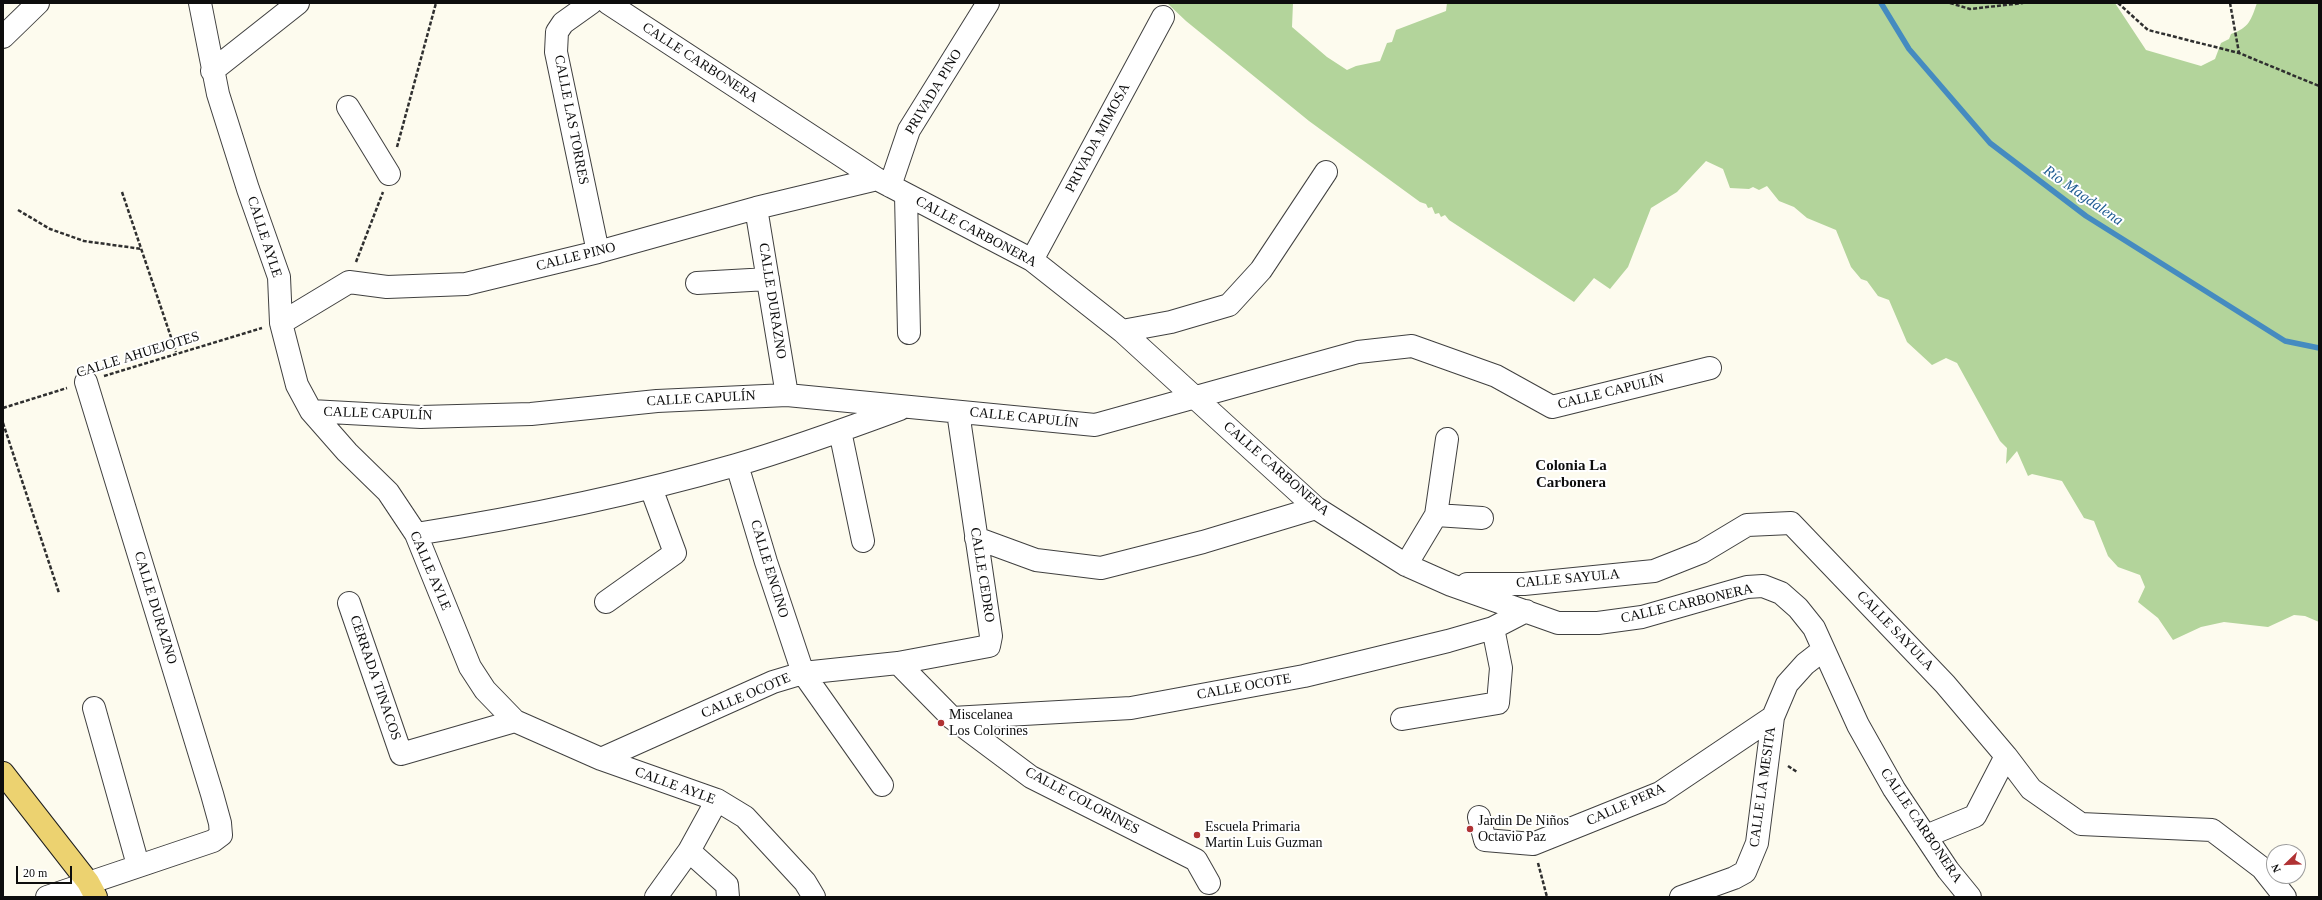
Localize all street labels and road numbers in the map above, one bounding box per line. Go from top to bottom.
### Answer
street label: CALLE CARBONERA [639,19,761,107]
street label: PRIVADA PINO [902,46,966,138]
street label: CALLE LAS TORRES [550,54,592,186]
street label: PRIVADA MIMOSA [1062,80,1134,196]
street label: CALLE CARBONERA [912,193,1040,271]
street label: CALLE AYLE [243,194,285,280]
street label: CALLE PINO [535,239,617,275]
street label: CALLE DURAZNO [755,242,789,360]
street label: CALLE AHUEJOTES [74,328,202,382]
street label: CALLE CAPULÍN [1556,371,1666,413]
street label: CALLE CAPULÍN [646,388,756,410]
street label: CALLE CAPULÍN [323,404,433,424]
street label: CALLE CAPULÍN [969,404,1079,432]
street label: CALLE CARBONERA [1220,418,1332,520]
street label: CALLE ENCINO [746,518,792,620]
street label: CALLE CEDRO [966,526,998,624]
street label: CALLE AYLE [406,529,454,613]
street label: CALLE DURAZNO [130,550,180,666]
street label: CALLE SAYULA [1515,566,1621,592]
street label: CALLE CARBONERA [1619,581,1755,627]
street label: CALLE SAYULA [1853,588,1937,674]
street label: CERRADA TINACOS [346,613,404,743]
street label: CALLE OCOTE [699,670,793,722]
street label: CALLE OCOTE [1196,670,1292,704]
street label: CALLE LA MESITA [1746,726,1780,848]
street label: CALLE AYLE [632,764,718,808]
street label: CALLE COLORINES [1022,764,1142,838]
street label: CALLE CARBONERA [1876,765,1966,887]
street label: CALLE PERA [1584,780,1668,830]

